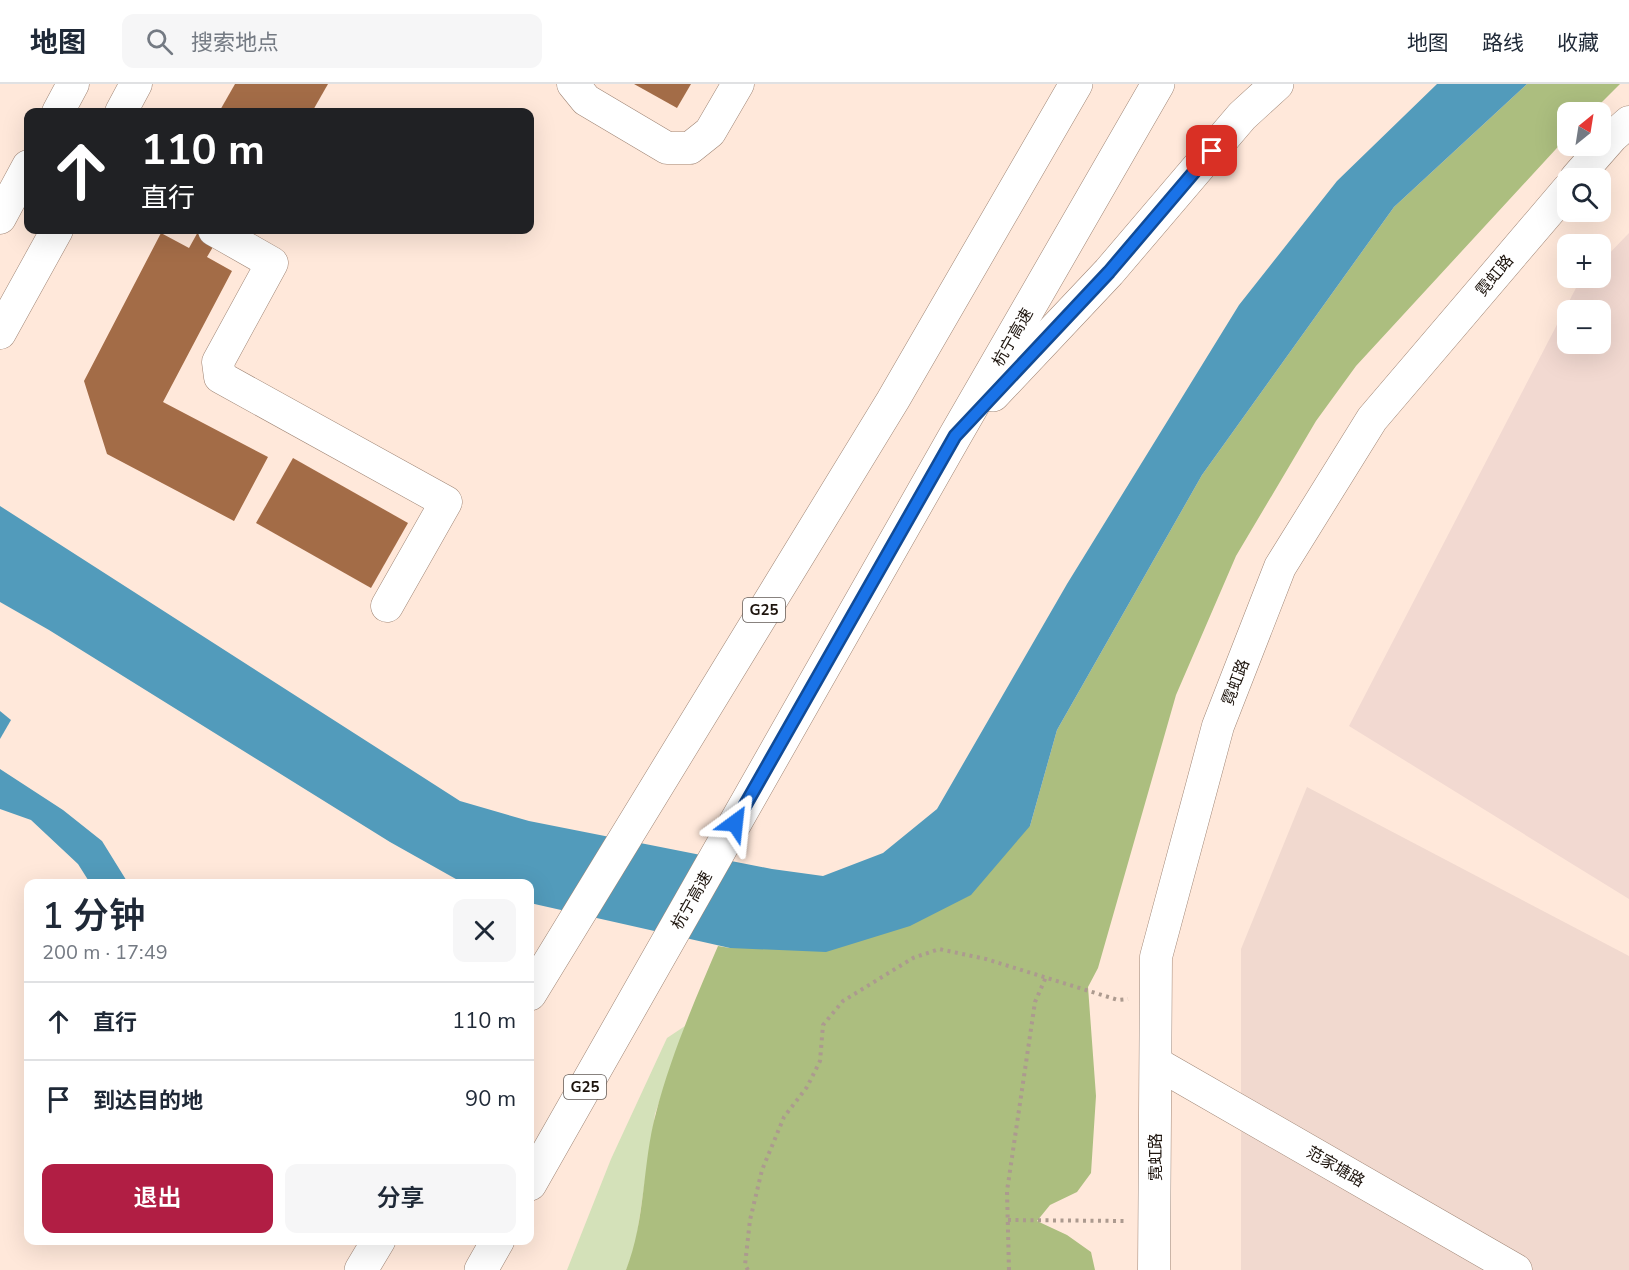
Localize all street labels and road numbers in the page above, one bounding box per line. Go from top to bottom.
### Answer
street label: 霓虹路 [1471,250,1519,301]
street label: 杭宁高速 [987,304,1038,371]
road number: G25 [743,598,785,622]
street label: 霓虹路 [1217,656,1255,709]
street label: 杭宁高速 [666,867,717,934]
road number: G25 [564,1075,606,1099]
street label: 霓虹路 [1145,1133,1167,1181]
street label: 范家塘路 [1302,1141,1369,1192]

